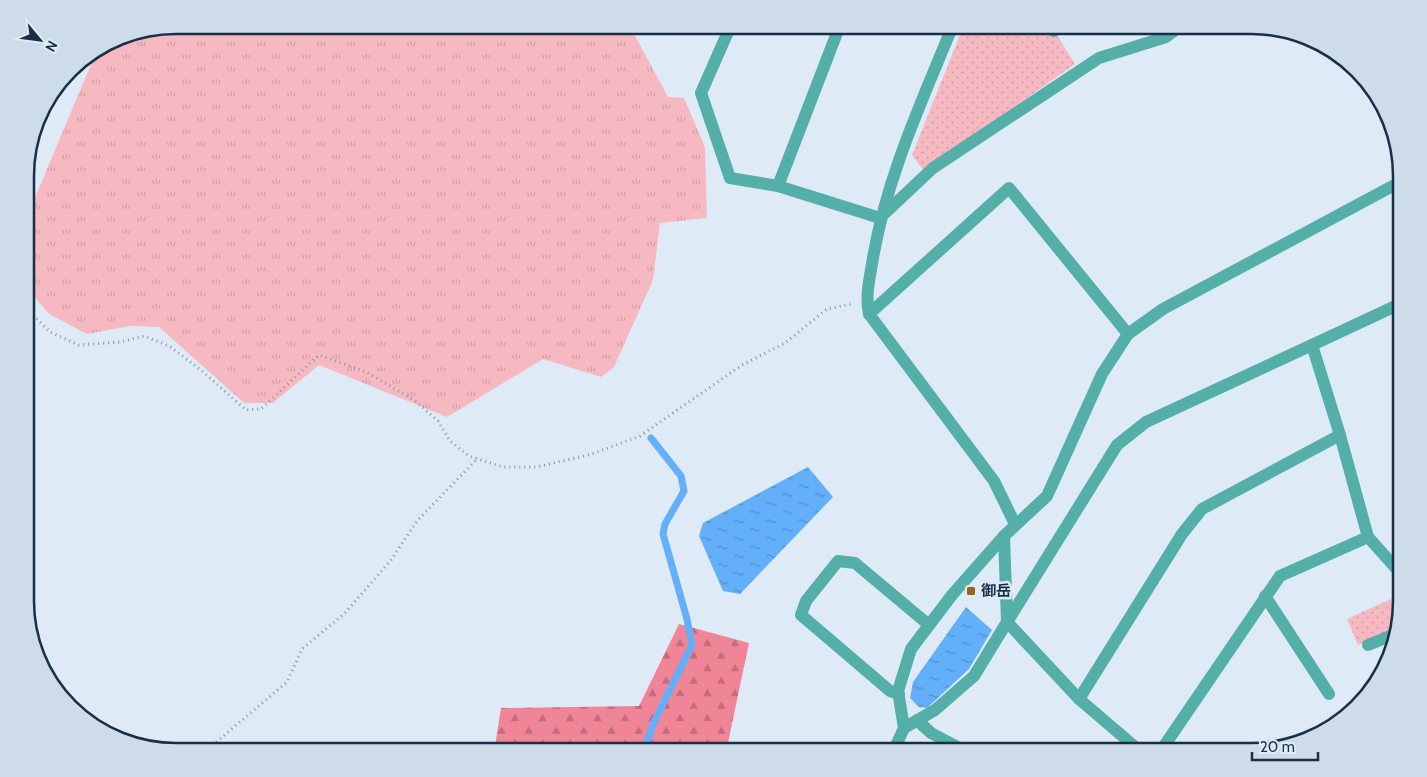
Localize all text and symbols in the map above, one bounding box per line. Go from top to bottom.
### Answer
north arrow [15,15,65,65]
text: N [41,38,62,55]
place label: 御岳 [981,582,1011,600]
marker: 御岳 [965,585,977,597]
scale bar [1252,730,1318,762]
text: 20 m [1260,738,1295,756]

